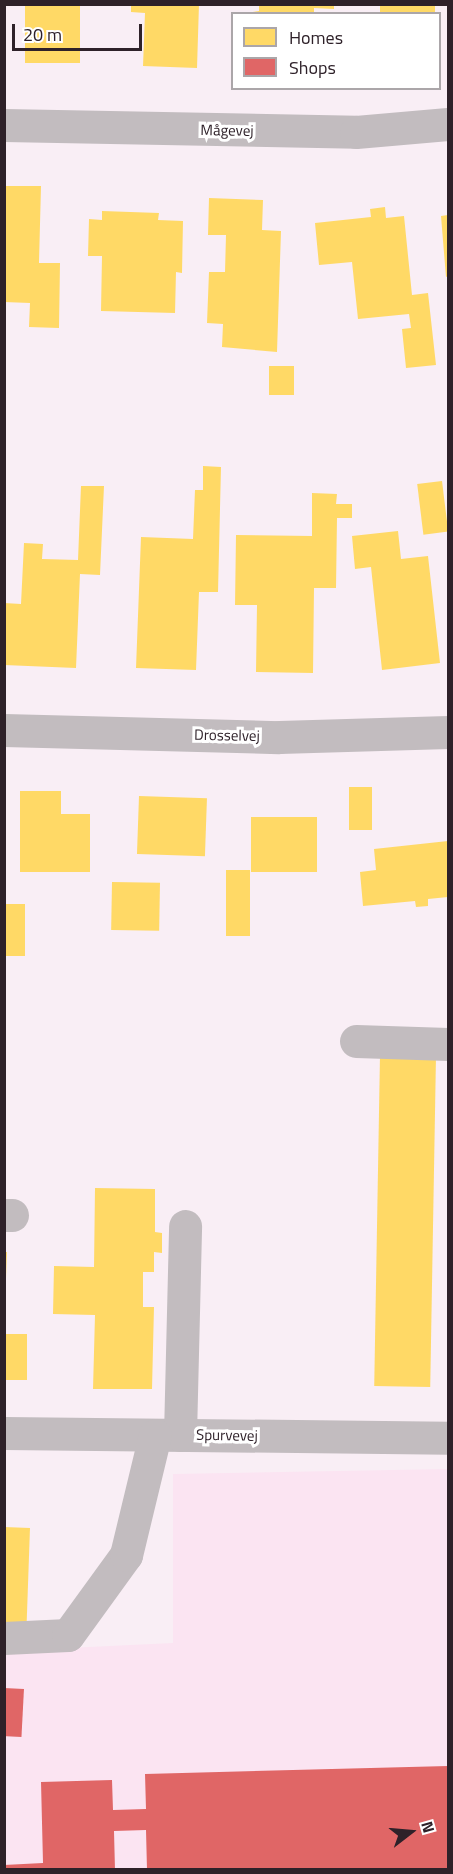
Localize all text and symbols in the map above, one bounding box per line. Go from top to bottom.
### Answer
scale bar [15,12,146,50]
legend [231,12,441,90]
text: 20 m [23,21,62,48]
text: Homes [289,24,343,51]
text: Shops [289,54,336,81]
street label: Mågevej [200,121,254,139]
street label: Drosselvej [194,725,260,745]
street label: Spurvevej [196,1425,258,1445]
north arrow [381,1802,441,1862]
text: N [415,1818,441,1836]

